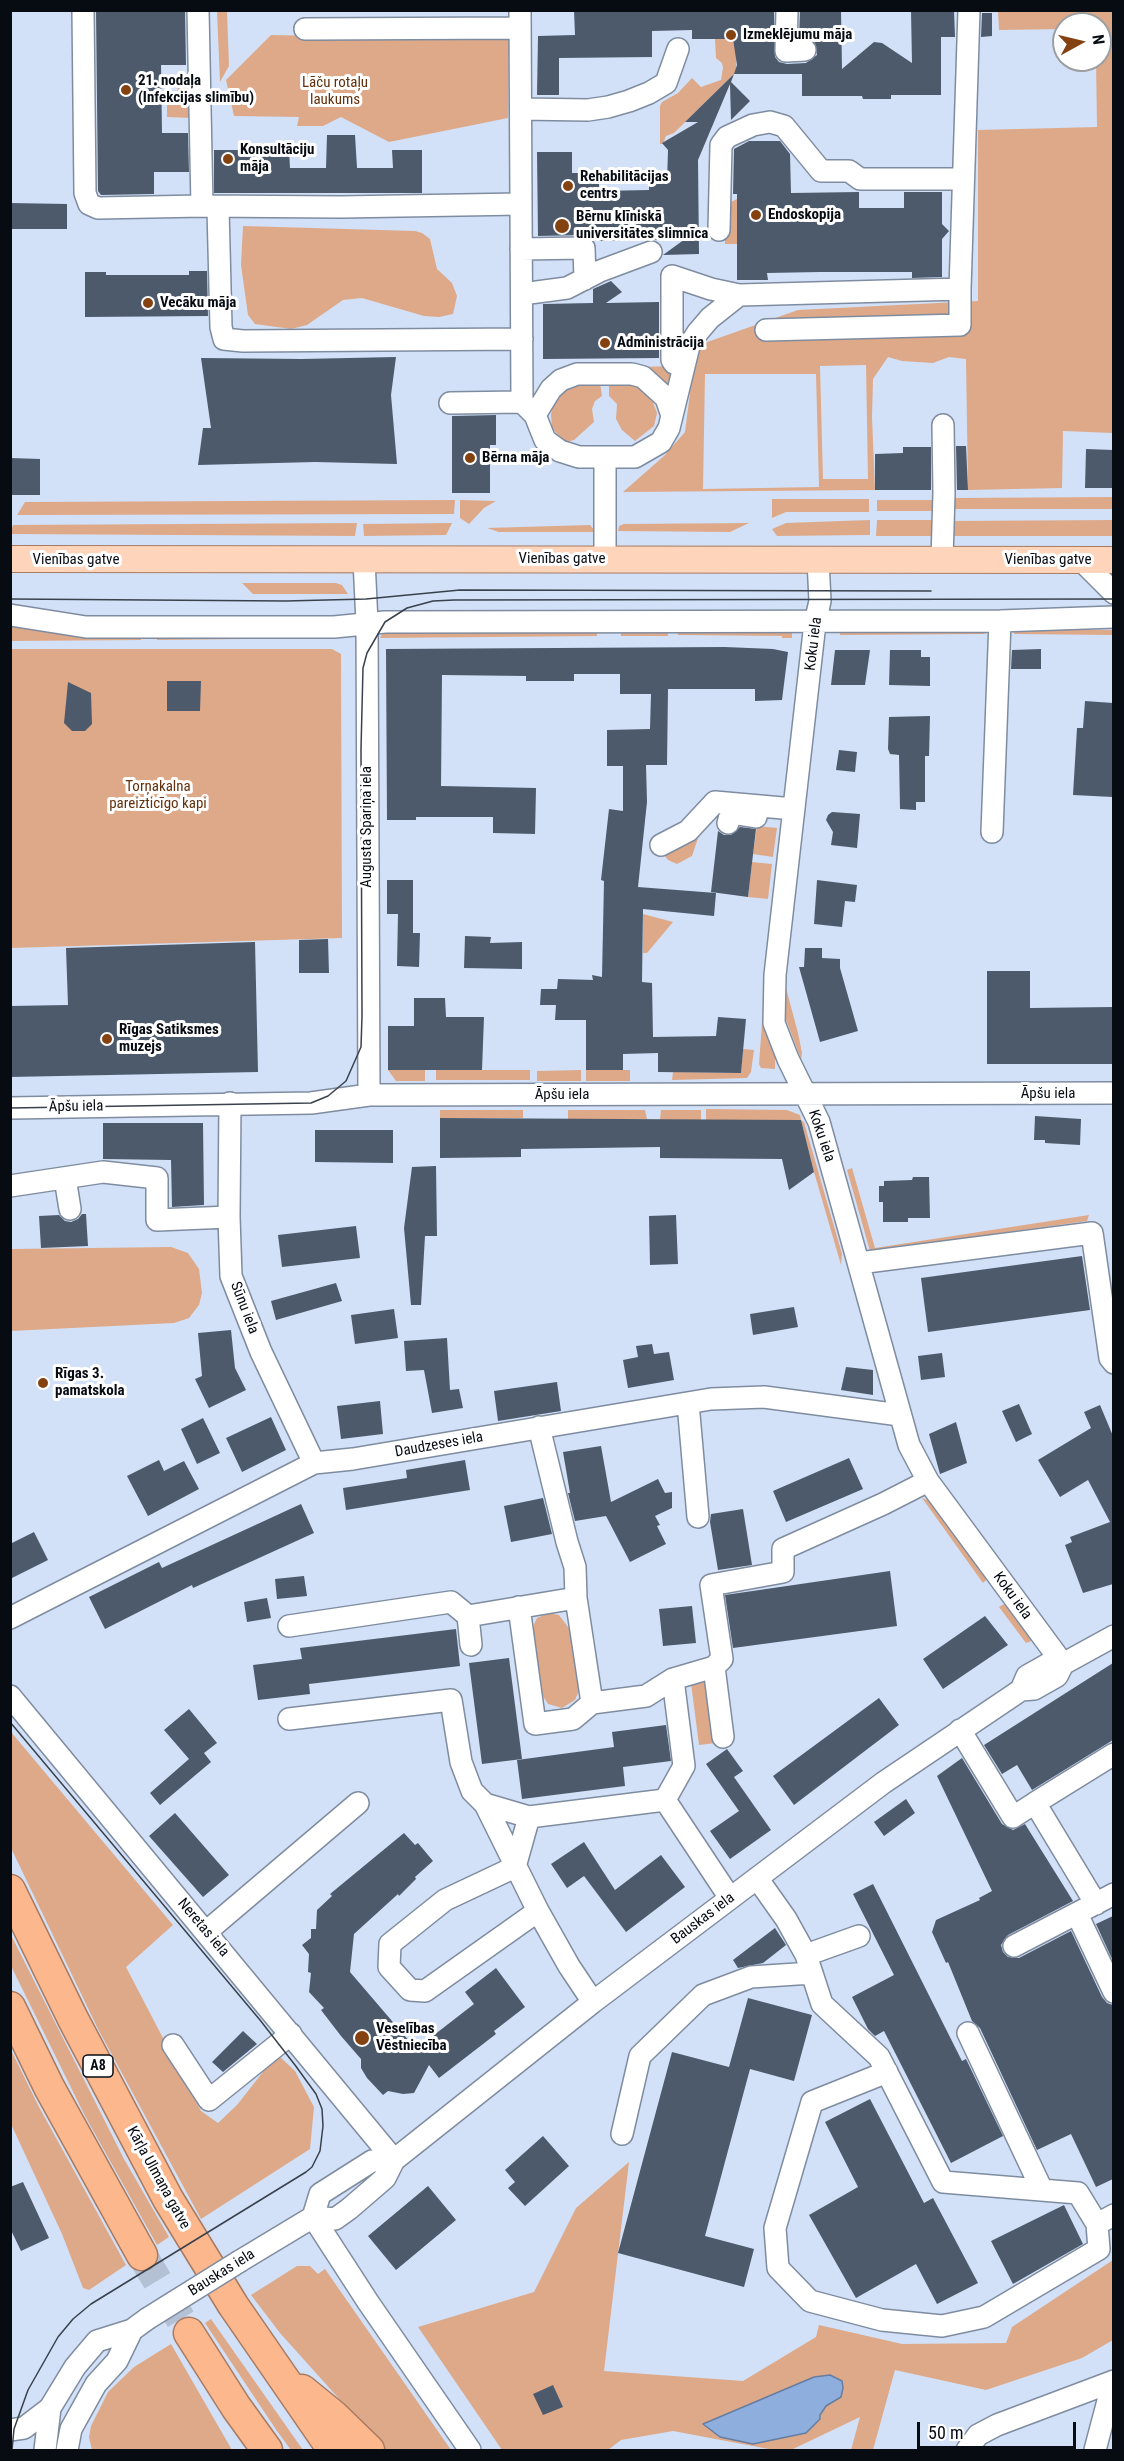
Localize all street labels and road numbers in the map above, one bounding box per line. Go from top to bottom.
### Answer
street label: Vienības gatve [519,550,605,568]
street label: Vienības gatve [33,551,119,569]
street label: Vienības gatve [1005,551,1091,569]
street label: Koku iela [802,616,826,672]
street label: Augusta Spariņa iela [358,766,376,888]
street label: Āpšu iela [1021,1085,1075,1103]
street label: Āpšu iela [535,1086,589,1104]
street label: Āpšu iela [49,1098,103,1116]
street label: Koku iela [804,1108,838,1164]
street label: Sūnu iela [226,1280,262,1336]
street label: Daudzeses iela [394,1428,484,1462]
street label: Koku iela [989,1569,1035,1623]
street label: Bauskas iela [668,1889,738,1949]
street label: Neretas iela [173,1895,233,1961]
road number: A8 [83,2055,113,2077]
street label: Kārļa Ulmaņa gatve [122,2124,194,2232]
street label: Bauskas iela [186,2246,258,2300]

